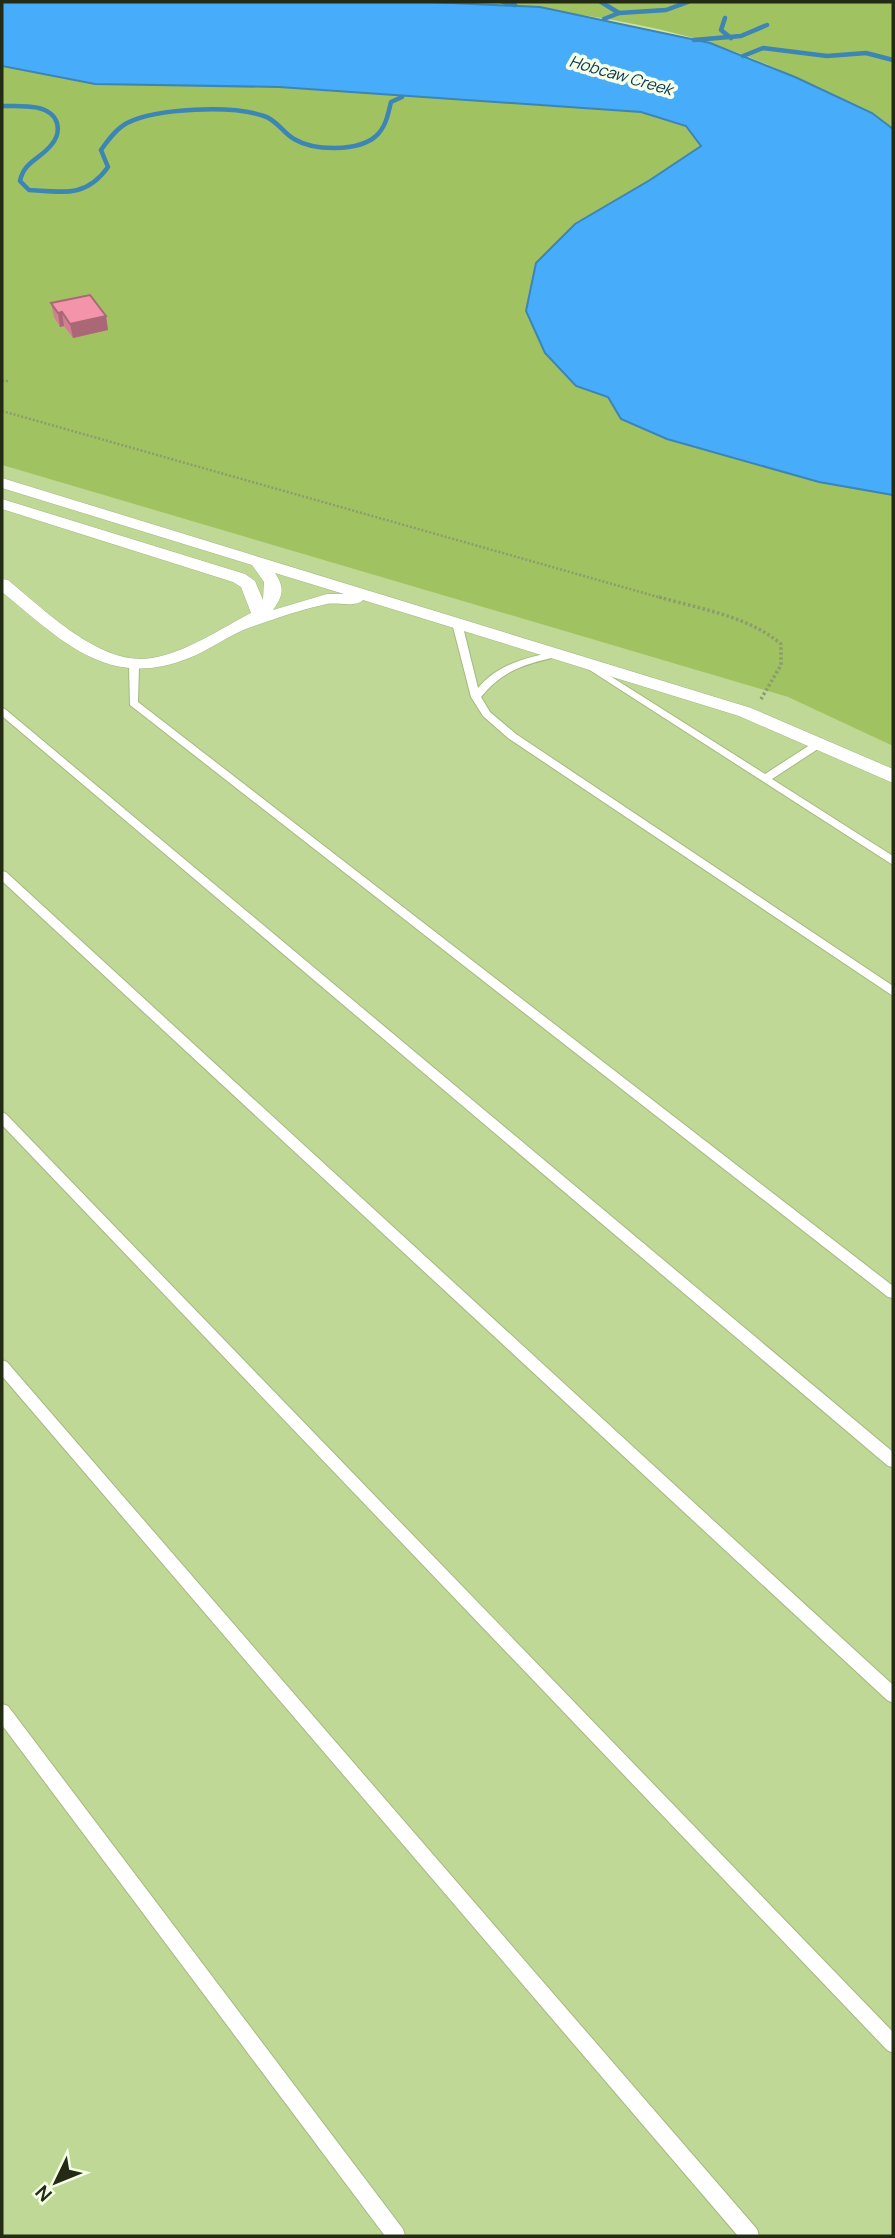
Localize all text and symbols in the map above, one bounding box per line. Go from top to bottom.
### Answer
water label: Hobcaw Creek [567,50,677,101]
north arrow [21,2147,91,2217]
text: N [29,2180,58,2207]

